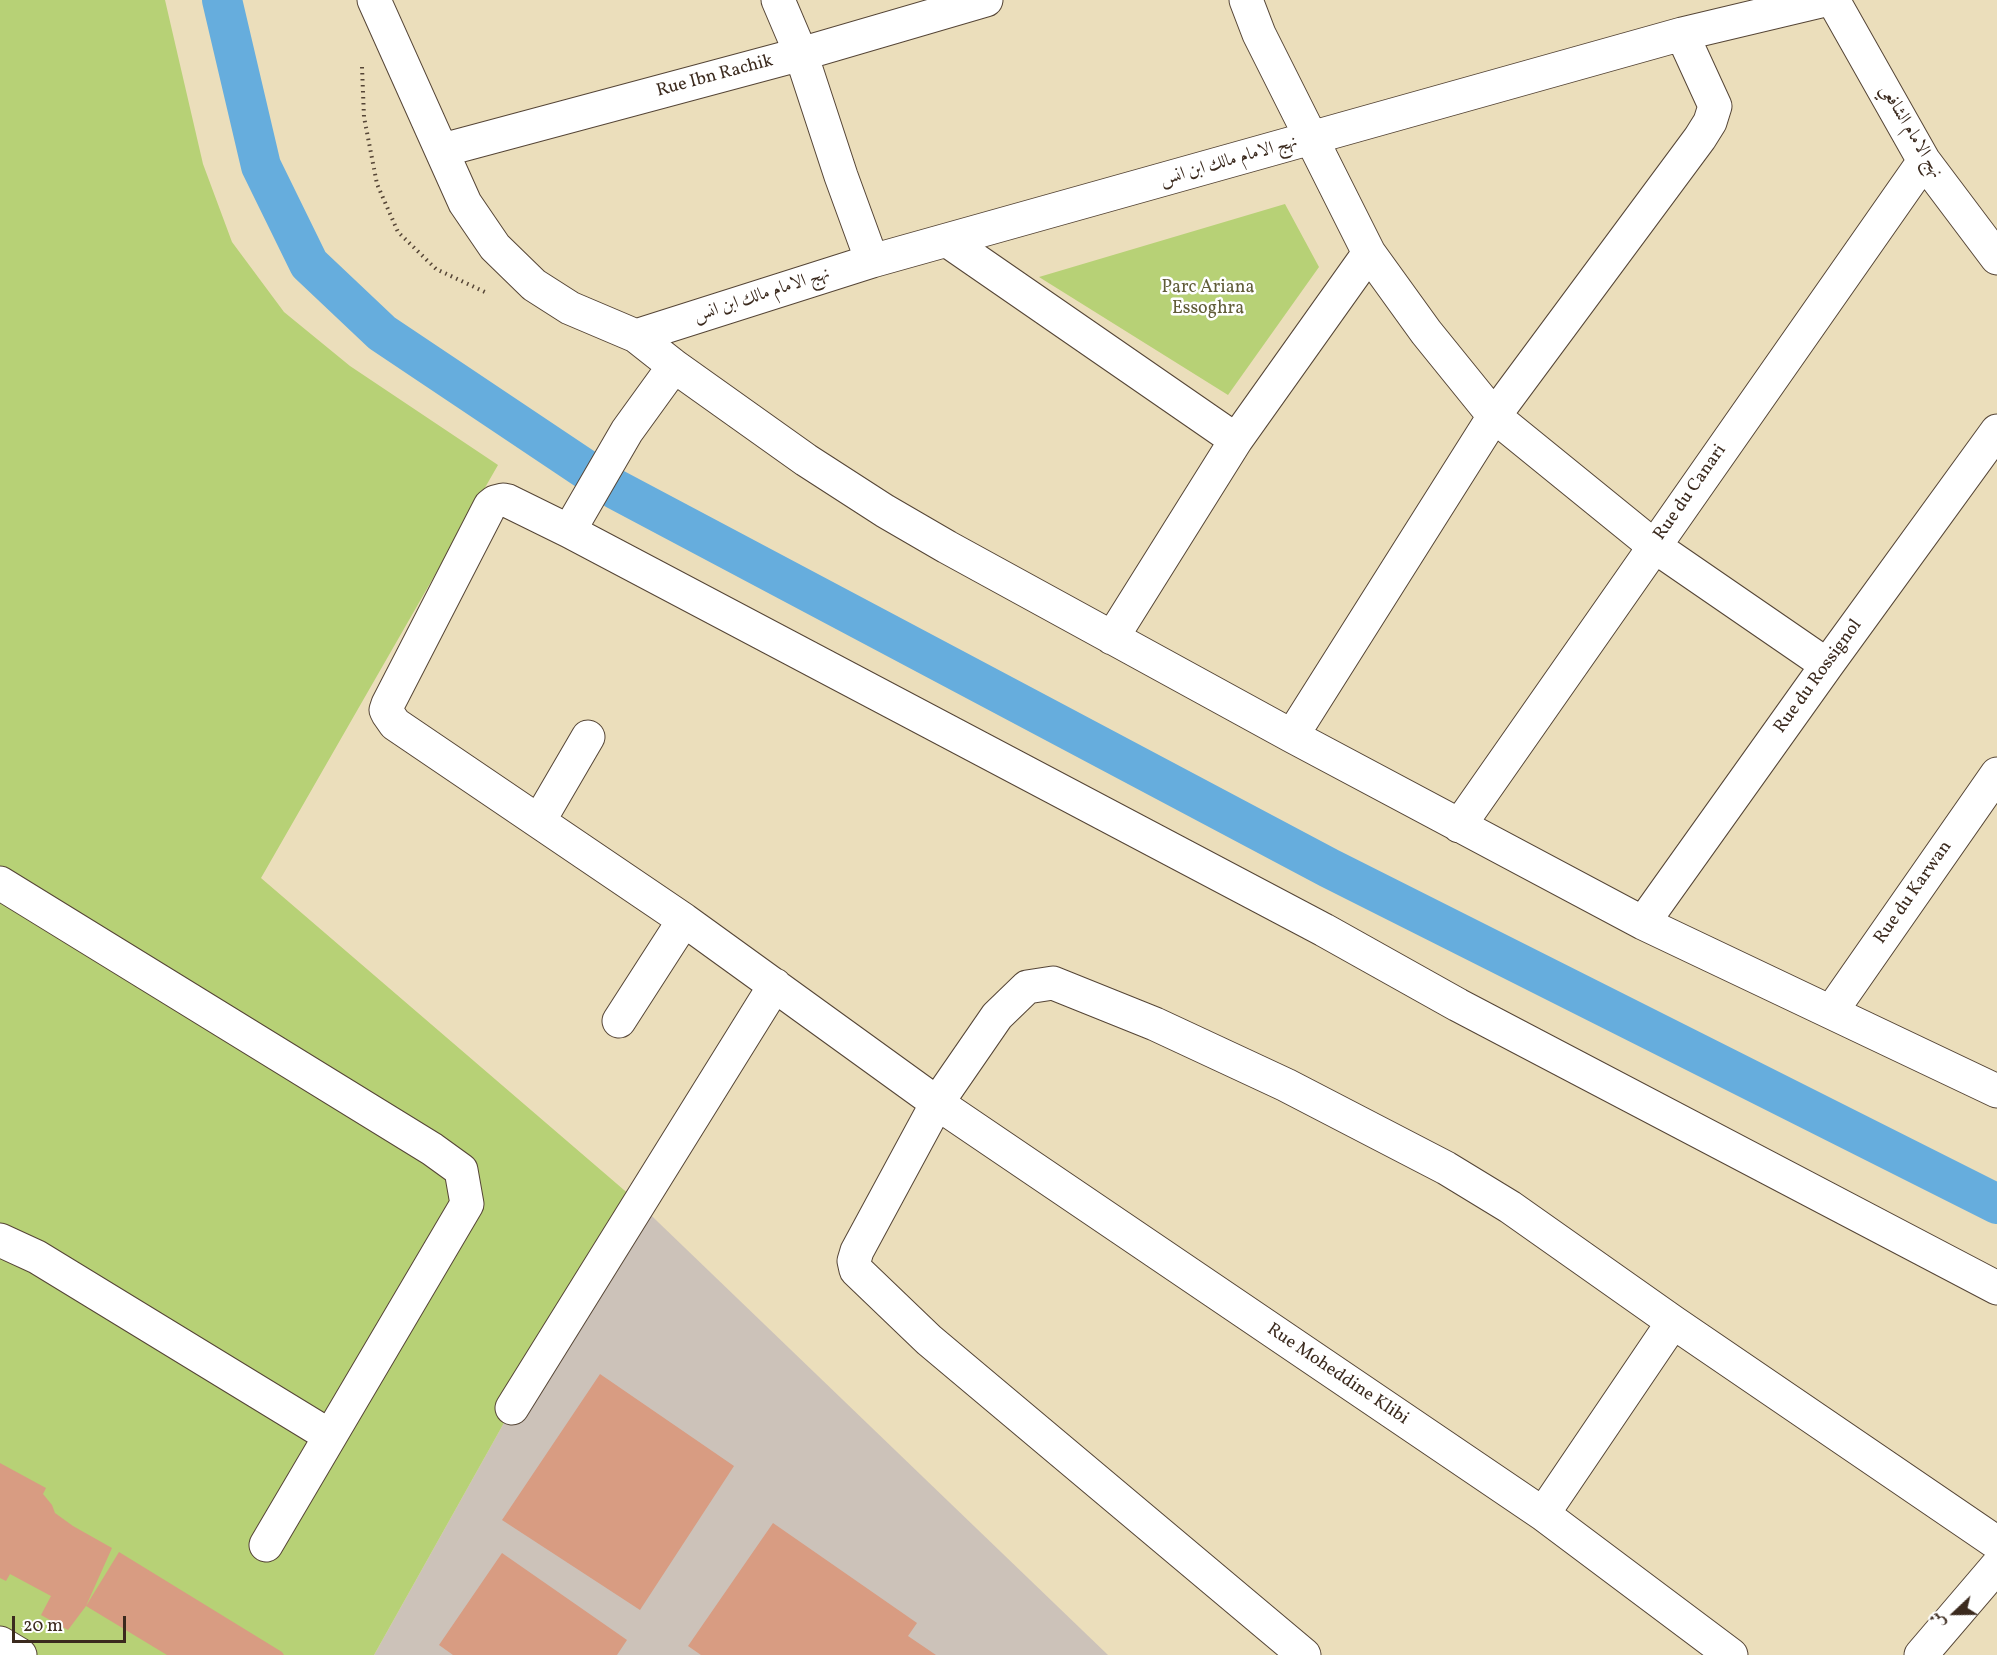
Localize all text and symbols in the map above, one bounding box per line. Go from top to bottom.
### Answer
street label: Rue Ibn Rachik [654,51,776,103]
street label: نهج الامام الشافعي [1874,81,1946,183]
street label: نهج الامام مالك ابن انس [1158,132,1300,192]
street label: نهج الامام مالك ابن انس [691,264,833,328]
park label: Parc Ariana Essoghra [1162,278,1254,320]
street label: Rue du Canari [1650,441,1732,545]
street label: Rue du Rossignol [1770,616,1868,738]
street label: Rue du Karwan [1870,837,1958,949]
street label: Rue Moheddine Klibi [1262,1319,1412,1431]
north arrow [1925,1583,1985,1643]
scale bar [15,1604,129,1642]
text: ش [1925,1608,1951,1631]
text: 20 m [23,1614,63,1639]

